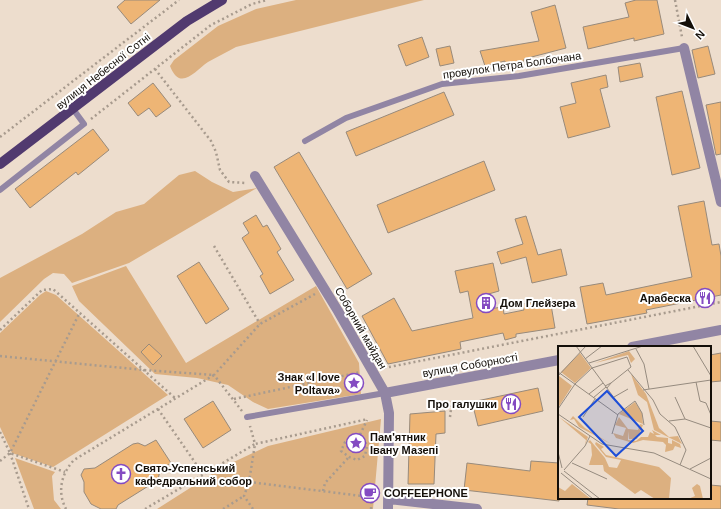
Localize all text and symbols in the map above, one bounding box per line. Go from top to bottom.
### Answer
north arrow [673,8,713,48]
text: N [693,28,707,42]
street label: вулиця Небесної Сотні [54,31,152,111]
street label: провулок Петра Болбочана [442,49,583,81]
street label: Соборний майдан [333,285,389,371]
restaurant icon: Арабеска [694,287,716,309]
building icon: Дом Глейзера [475,292,497,314]
place label: Арабеска [640,292,692,304]
place label: Дом Глейзера [500,297,576,309]
inset map [558,346,711,499]
street label: вулиця Соборності [421,351,519,379]
place label: Знак «I love Poltava» [278,371,340,396]
place icon: Знак «I love Poltava» [343,372,365,394]
restaurant icon: Про галушки [500,393,522,415]
place label: Про галушки [428,398,497,410]
place label: Пам'ятник Івану Мазепі [370,431,438,456]
place icon: Пам'ятник Івану Мазепі [345,432,367,454]
place label: Свято-Успенський кафедральний собор [135,462,252,487]
church icon: Свято-Успенський кафедральний собор [110,463,132,485]
cafe icon: COFFEEPHONE [359,482,381,504]
place label: COFFEEPHONE [384,487,468,499]

